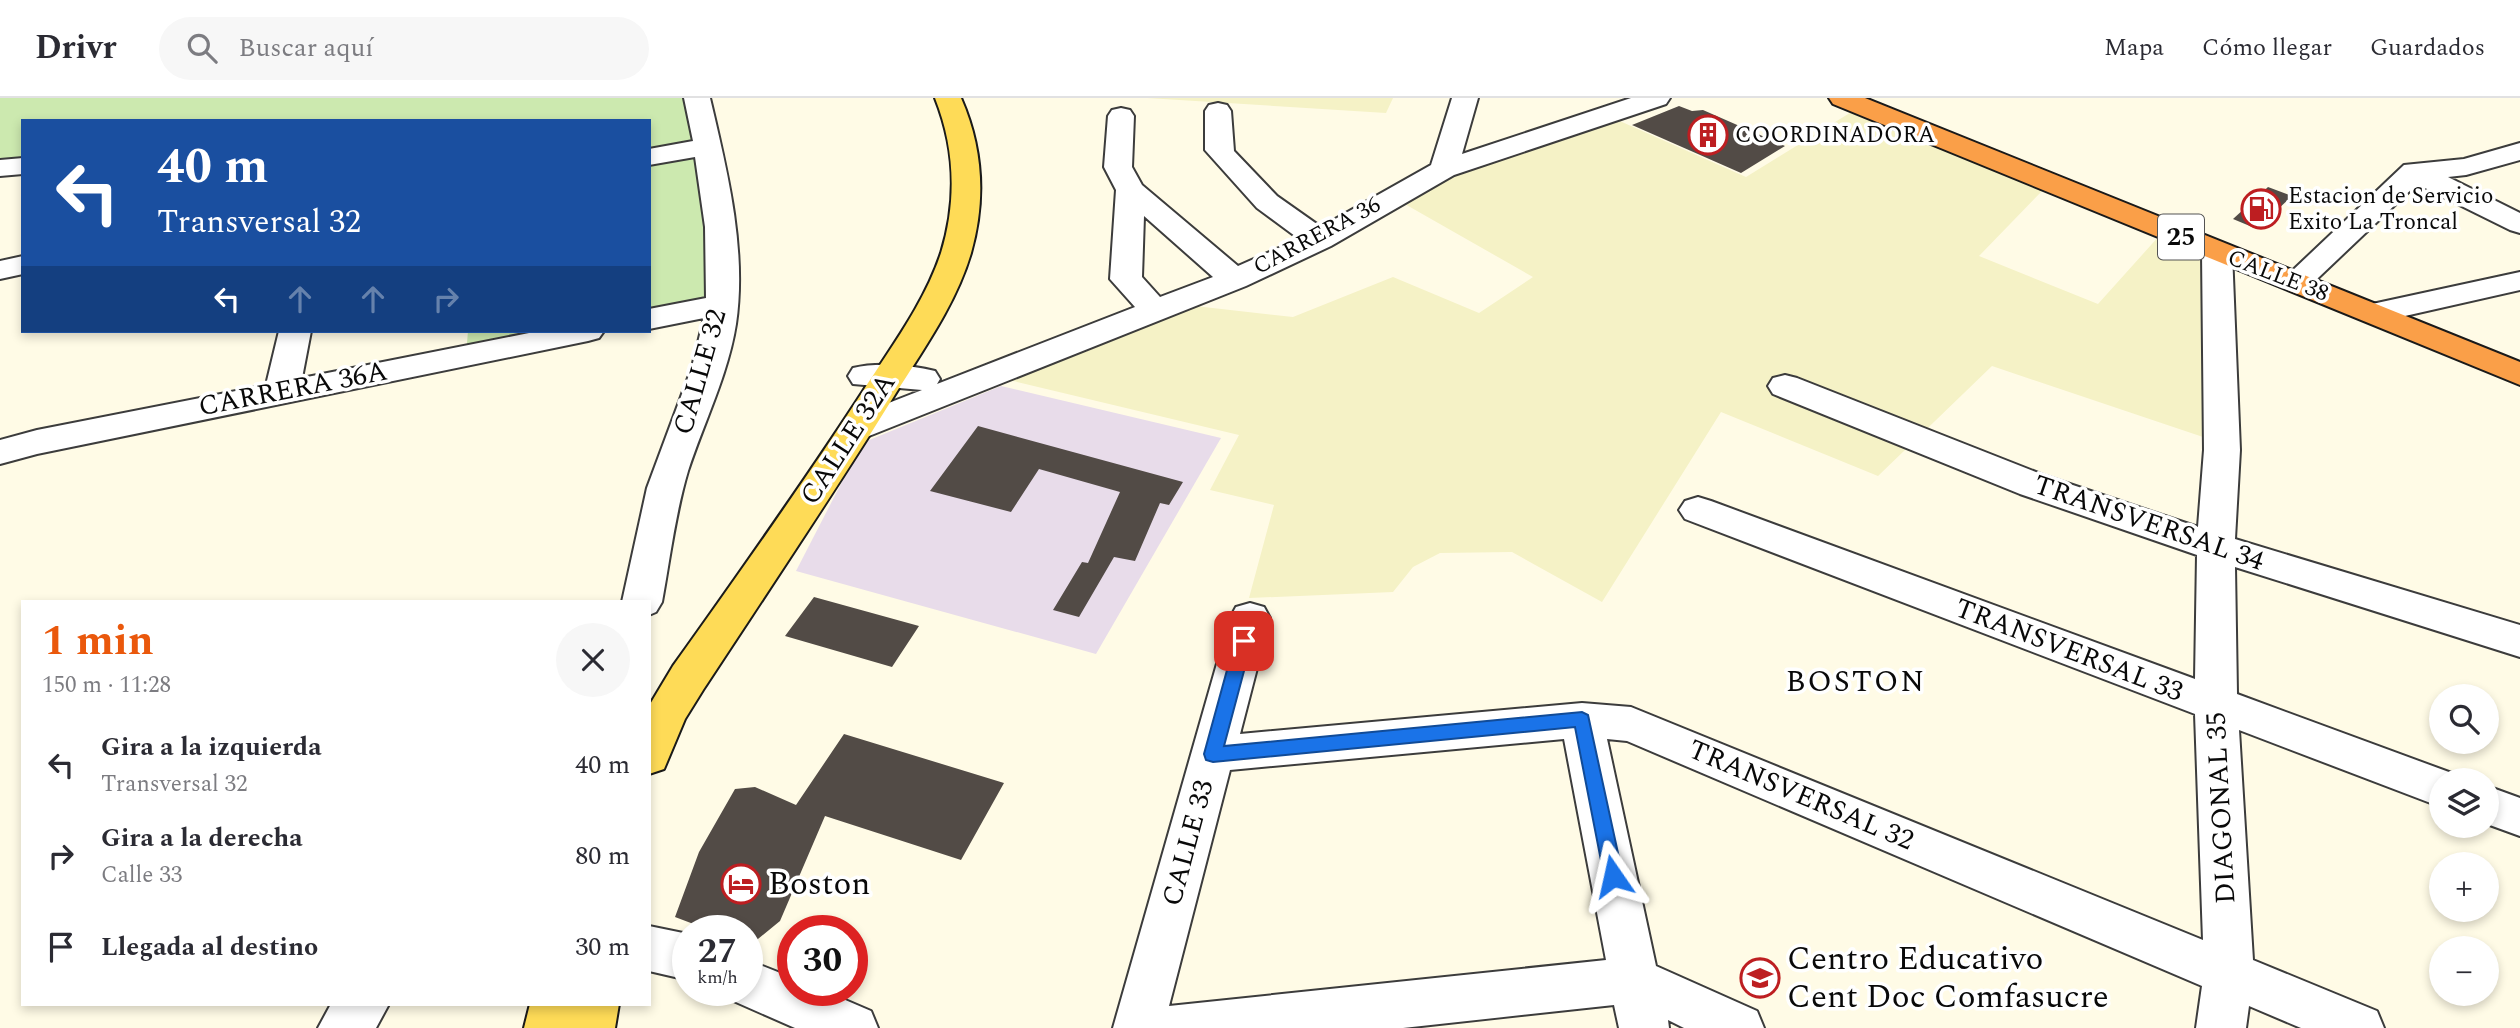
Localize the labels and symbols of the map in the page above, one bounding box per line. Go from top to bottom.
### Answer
building icon: COORDINADORA [1687,114,1729,156]
place label: COORDINADORA [1735,118,1935,153]
place label: Estacion de Servicio Exito La Troncal [2288,179,2493,240]
street label: CARRERA 36 [1247,188,1387,284]
fuel station icon: Estacion de Servicio Exito La Troncal [2240,188,2282,230]
road number: 25 [2158,214,2204,260]
street label: CALLE 38 [2222,241,2334,311]
street label: CALLE 32 [662,304,738,440]
street label: CARRERA 36A [195,350,391,428]
street label: CALLE 32A [789,364,907,514]
street label: TRANSVERSAL 34 [2028,463,2270,583]
street label: TRANSVERSAL 33 [1949,587,2189,713]
pin [1214,611,1274,671]
district label: BOSTON [1786,659,1926,705]
street label: DIAGONAL 35 [2195,711,2247,905]
street label: TRANSVERSAL 32 [1681,728,1921,862]
street label: CALLE 33 [1151,775,1225,911]
position arrow [1576,839,1650,913]
place label: Boston [768,859,871,909]
hotel icon: Boston [720,863,762,905]
speed limit sign: 30 [777,915,868,1006]
place label: Centro Educativo Cent Doc Comfasucre [1787,934,2109,1022]
school or university icon: Centro Educativo Cent Doc Comfasucre [1739,957,1781,999]

